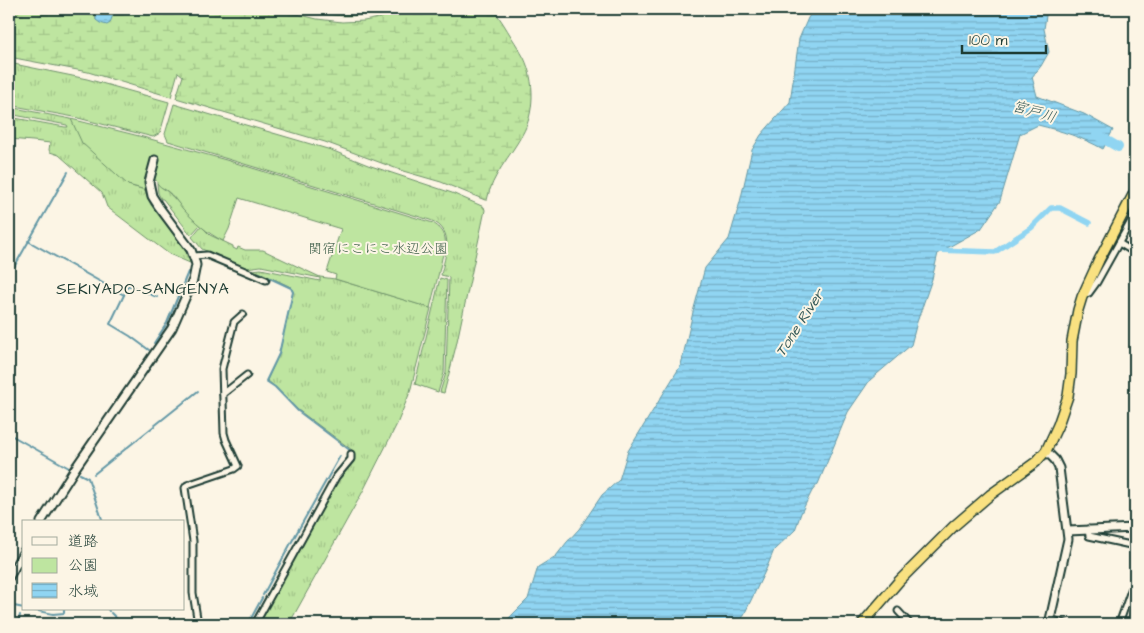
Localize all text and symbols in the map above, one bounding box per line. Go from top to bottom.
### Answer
scale bar [962,22,1045,54]
text: 100 m [969,30,1008,51]
water label: 宮戸川 [1009,96,1059,128]
park label: 関宿にこにこ水辺公園 [308,239,448,259]
district label: SEKIYADO-SANGENYA [56,278,230,300]
water label: Tone River [770,284,831,361]
legend [22,520,185,610]
text: 道路 [68,531,98,552]
text: 公園 [68,555,98,576]
text: 水域 [68,581,98,602]

